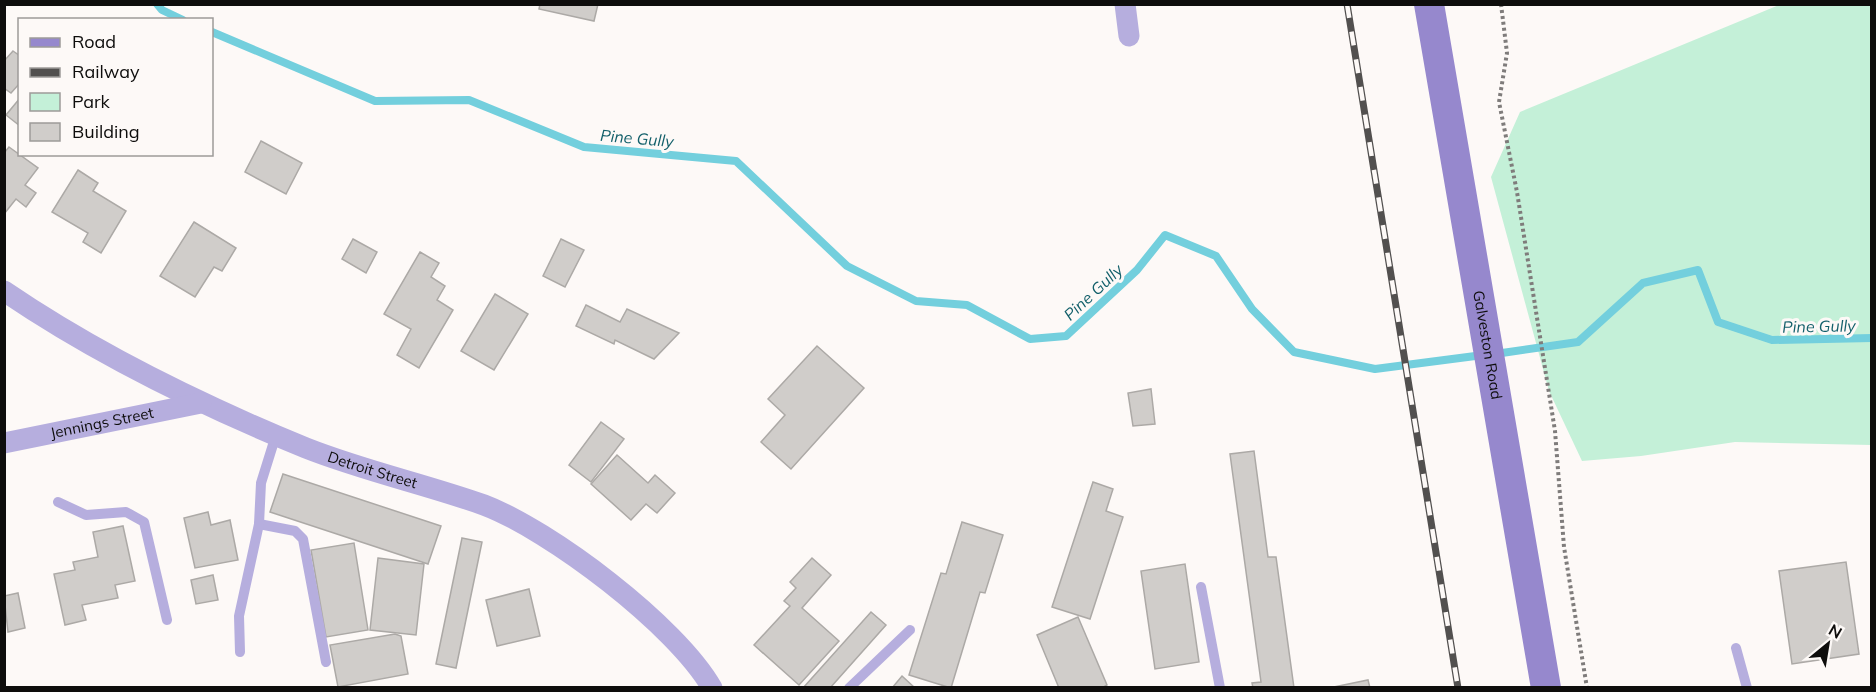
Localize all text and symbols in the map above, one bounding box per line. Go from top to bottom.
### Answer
legend [18,18,213,156]
text: Road [72,30,116,53]
text: Railway [72,60,140,83]
text: Park [72,90,111,113]
text: Building [72,120,140,143]
water label: Pine Gully [600,125,675,151]
water label: Pine Gully [1059,259,1127,324]
street label: Galveston Road [1469,289,1506,401]
water label: Pine Gully [1782,315,1856,337]
street label: Jennings Street [49,403,155,442]
street label: Detroit Street [325,447,420,492]
north arrow [1798,614,1858,674]
text: N [1825,619,1846,643]

